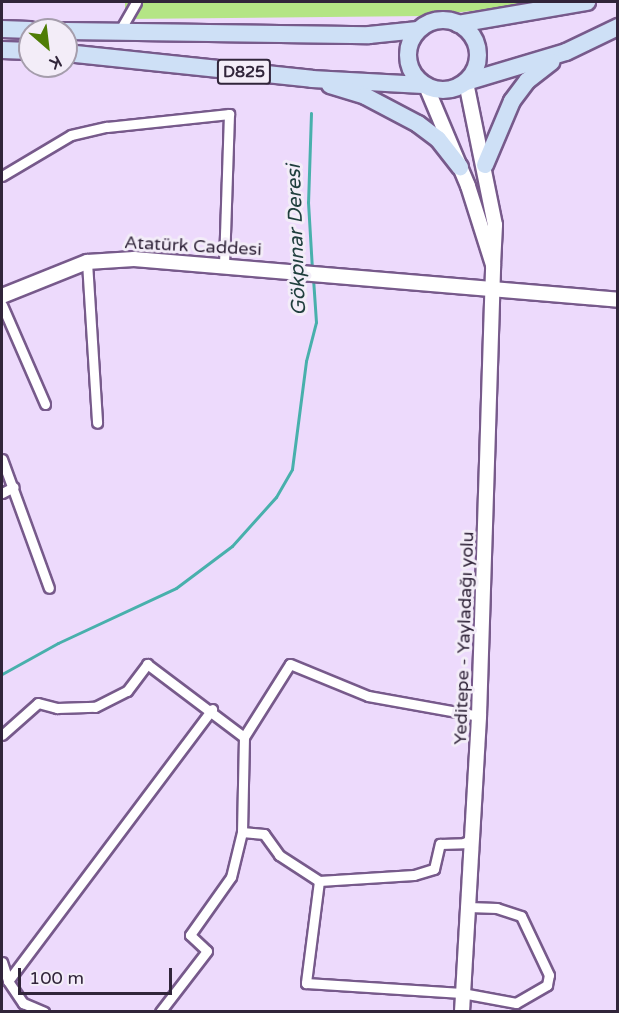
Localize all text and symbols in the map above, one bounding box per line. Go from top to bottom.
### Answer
north arrow [18,18,78,78]
text: K [46,51,65,73]
road number: D825 [216,59,272,85]
water label: Gökpınar Deresi [282,164,312,316]
street label: Atatürk Caddesi [124,232,262,260]
street label: Yeditepe - Yayladağı yolu [449,531,479,745]
scale bar [21,956,176,994]
text: 100 m [29,967,84,989]

